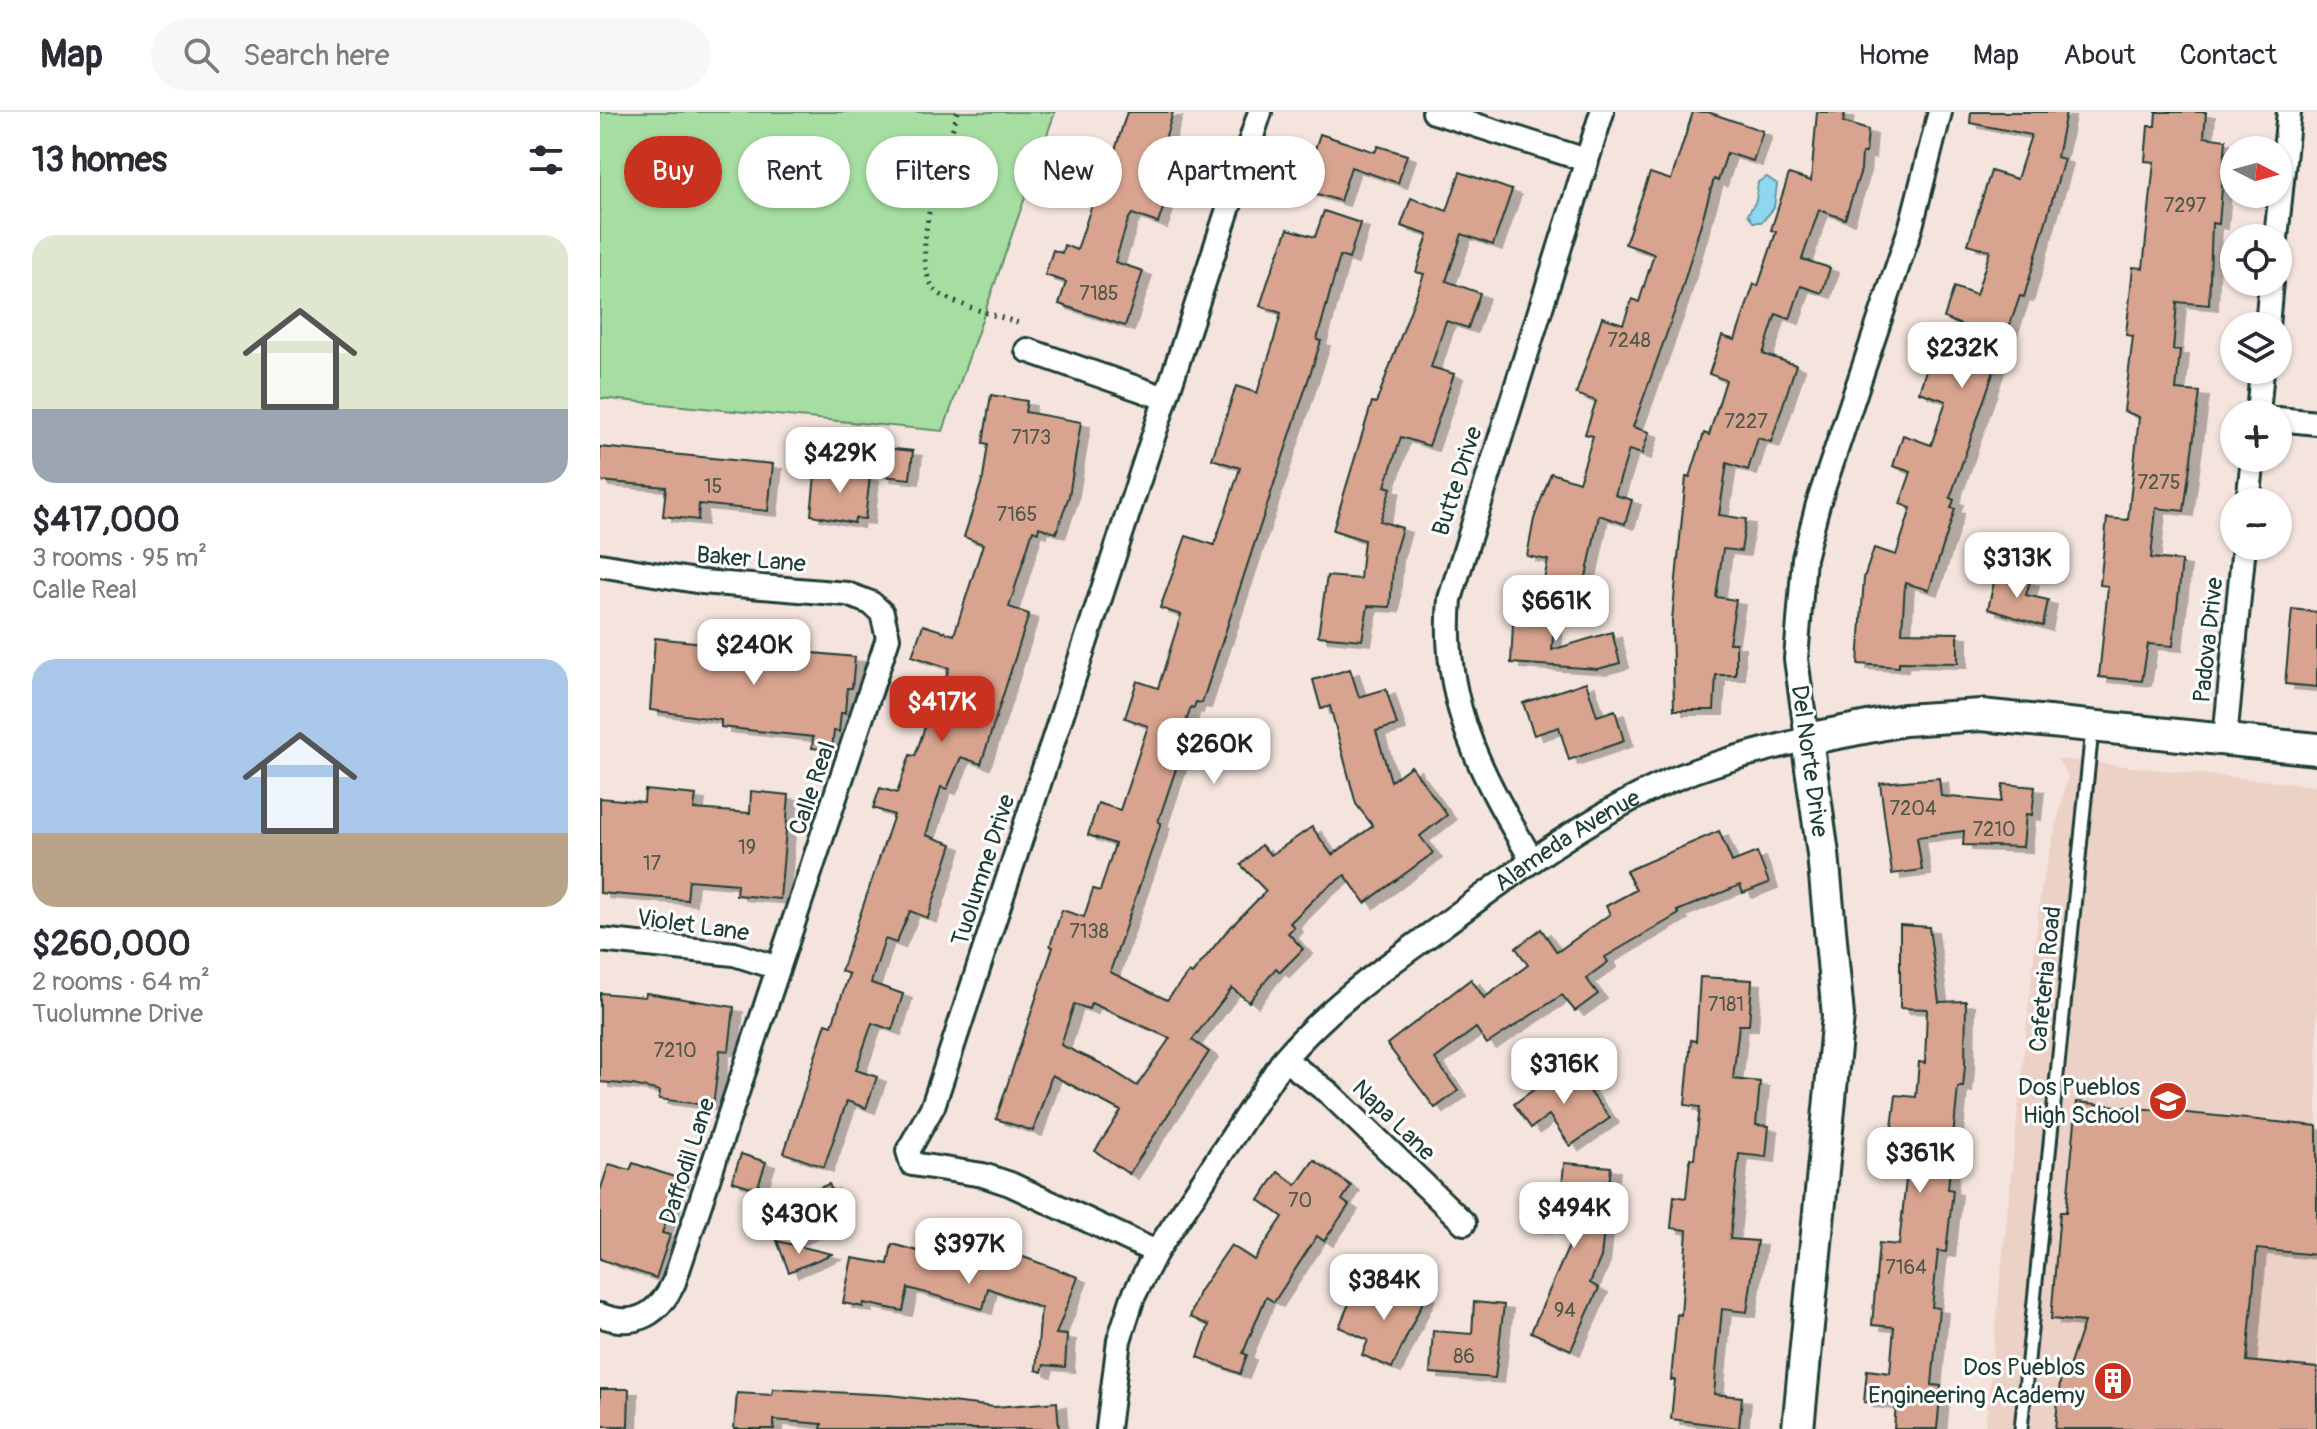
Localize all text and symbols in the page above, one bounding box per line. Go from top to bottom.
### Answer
search box [151,19,711,91]
text: Map [40,31,103,79]
icon: search [179,33,223,77]
text: Search here [243,37,390,74]
text: Home [1858,38,1929,73]
text: Map [1973,38,2019,73]
text: About [2063,38,2136,73]
text: Contact [2180,38,2277,73]
chip: Buy [624,136,722,208]
chip: Rent [738,136,850,208]
chip: Filters [866,136,998,208]
chip: New [1014,136,1122,208]
chip: Apartment [1138,136,1325,208]
north arrow [2220,136,2292,208]
map controls [2220,136,2292,560]
icon: filters [524,138,568,182]
text: 13 homes [32,139,167,182]
house number: 7297 [2164,193,2207,218]
button: locate [2220,224,2292,296]
house number: 7185 [1079,281,1119,306]
icon: home [228,287,372,431]
button: layers [2220,312,2292,384]
pin: $232K [1906,322,2018,390]
house number: 7248 [1607,328,1651,353]
text: $232K [1926,332,1998,364]
button: + [2220,400,2292,472]
house number: 7227 [1724,409,1768,434]
street label: Butte Drive [1426,423,1489,540]
house number: 7173 [1011,425,1051,450]
pin: $429K [784,427,896,495]
text: $429K [804,437,876,469]
house number: 7275 [2137,470,2181,495]
house number: 15 [704,474,722,499]
button: − [2220,488,2292,560]
text: $417,000 [32,499,180,542]
house number: 7165 [997,502,1037,527]
pin: $313K [1961,532,2073,600]
street label: Baker Lane [695,540,807,579]
text: 3 rooms · 95 m² [32,542,207,574]
text: $313K [1983,542,2051,574]
text: Calle Real [32,574,137,606]
pin: $661K [1500,575,1612,643]
street label: Padova Drive [2187,576,2230,704]
text: $661K [1521,585,1591,617]
pin: $240K [698,619,810,687]
text: $240K [715,629,793,661]
pin: $417K [886,676,998,744]
street label: Del Norte Drive [1784,683,1835,839]
text: $417K [908,686,976,718]
icon: home [228,711,372,855]
pin: $260K [1158,718,1270,786]
text: $260K [1175,728,1253,760]
street label: Calle Real [783,738,842,839]
street label: Alameda Avenue [1489,783,1645,898]
street label: Tuolumne Drive [945,790,1022,950]
house number: 7204 [1889,796,1937,821]
house number: 7210 [1972,817,2016,842]
house number: 19 [738,835,756,860]
house number: 17 [643,851,662,876]
street label: Violet Lane [635,903,751,948]
street label: Cafeteria Road [2023,905,2068,1053]
house number: 7138 [1069,919,1109,944]
text: $260,000 [32,923,191,966]
text: 2 rooms · 64 m² [32,966,210,998]
house number: 7181 [1708,992,1744,1017]
text: Tuolumne Drive [32,998,203,1030]
house number: 7210 [653,1038,697,1063]
pin: $316K [1508,1038,1620,1106]
text: $316K [1529,1048,1599,1080]
place label: Dos Pueblos High School [2018,1073,2140,1130]
street label: Napa Lane [1346,1074,1441,1167]
school or university icon: Dos Pueblos High School [2147,1080,2189,1122]
street label: Daffodil Lane [653,1094,722,1228]
pin: $361K [1864,1127,1976,1195]
text: $361K [1885,1137,1955,1169]
pin: $494K [1518,1182,1630,1250]
pin: $430K [743,1188,855,1256]
house number: 70 [1288,1188,1312,1213]
text: $494K [1537,1192,1611,1224]
text: $430K [760,1198,838,1230]
pin: $397K [913,1218,1025,1286]
text: $397K [933,1228,1005,1260]
pin: $384K [1328,1254,1440,1322]
house number: 7164 [1885,1255,1927,1280]
text: $384K [1348,1264,1420,1296]
house number: 94 [1554,1298,1576,1323]
house number: 86 [1453,1344,1475,1369]
place label: Dos Pueblos Engineering Academy [1868,1353,2085,1410]
building icon: Dos Pueblos Engineering Academy [2092,1360,2134,1402]

